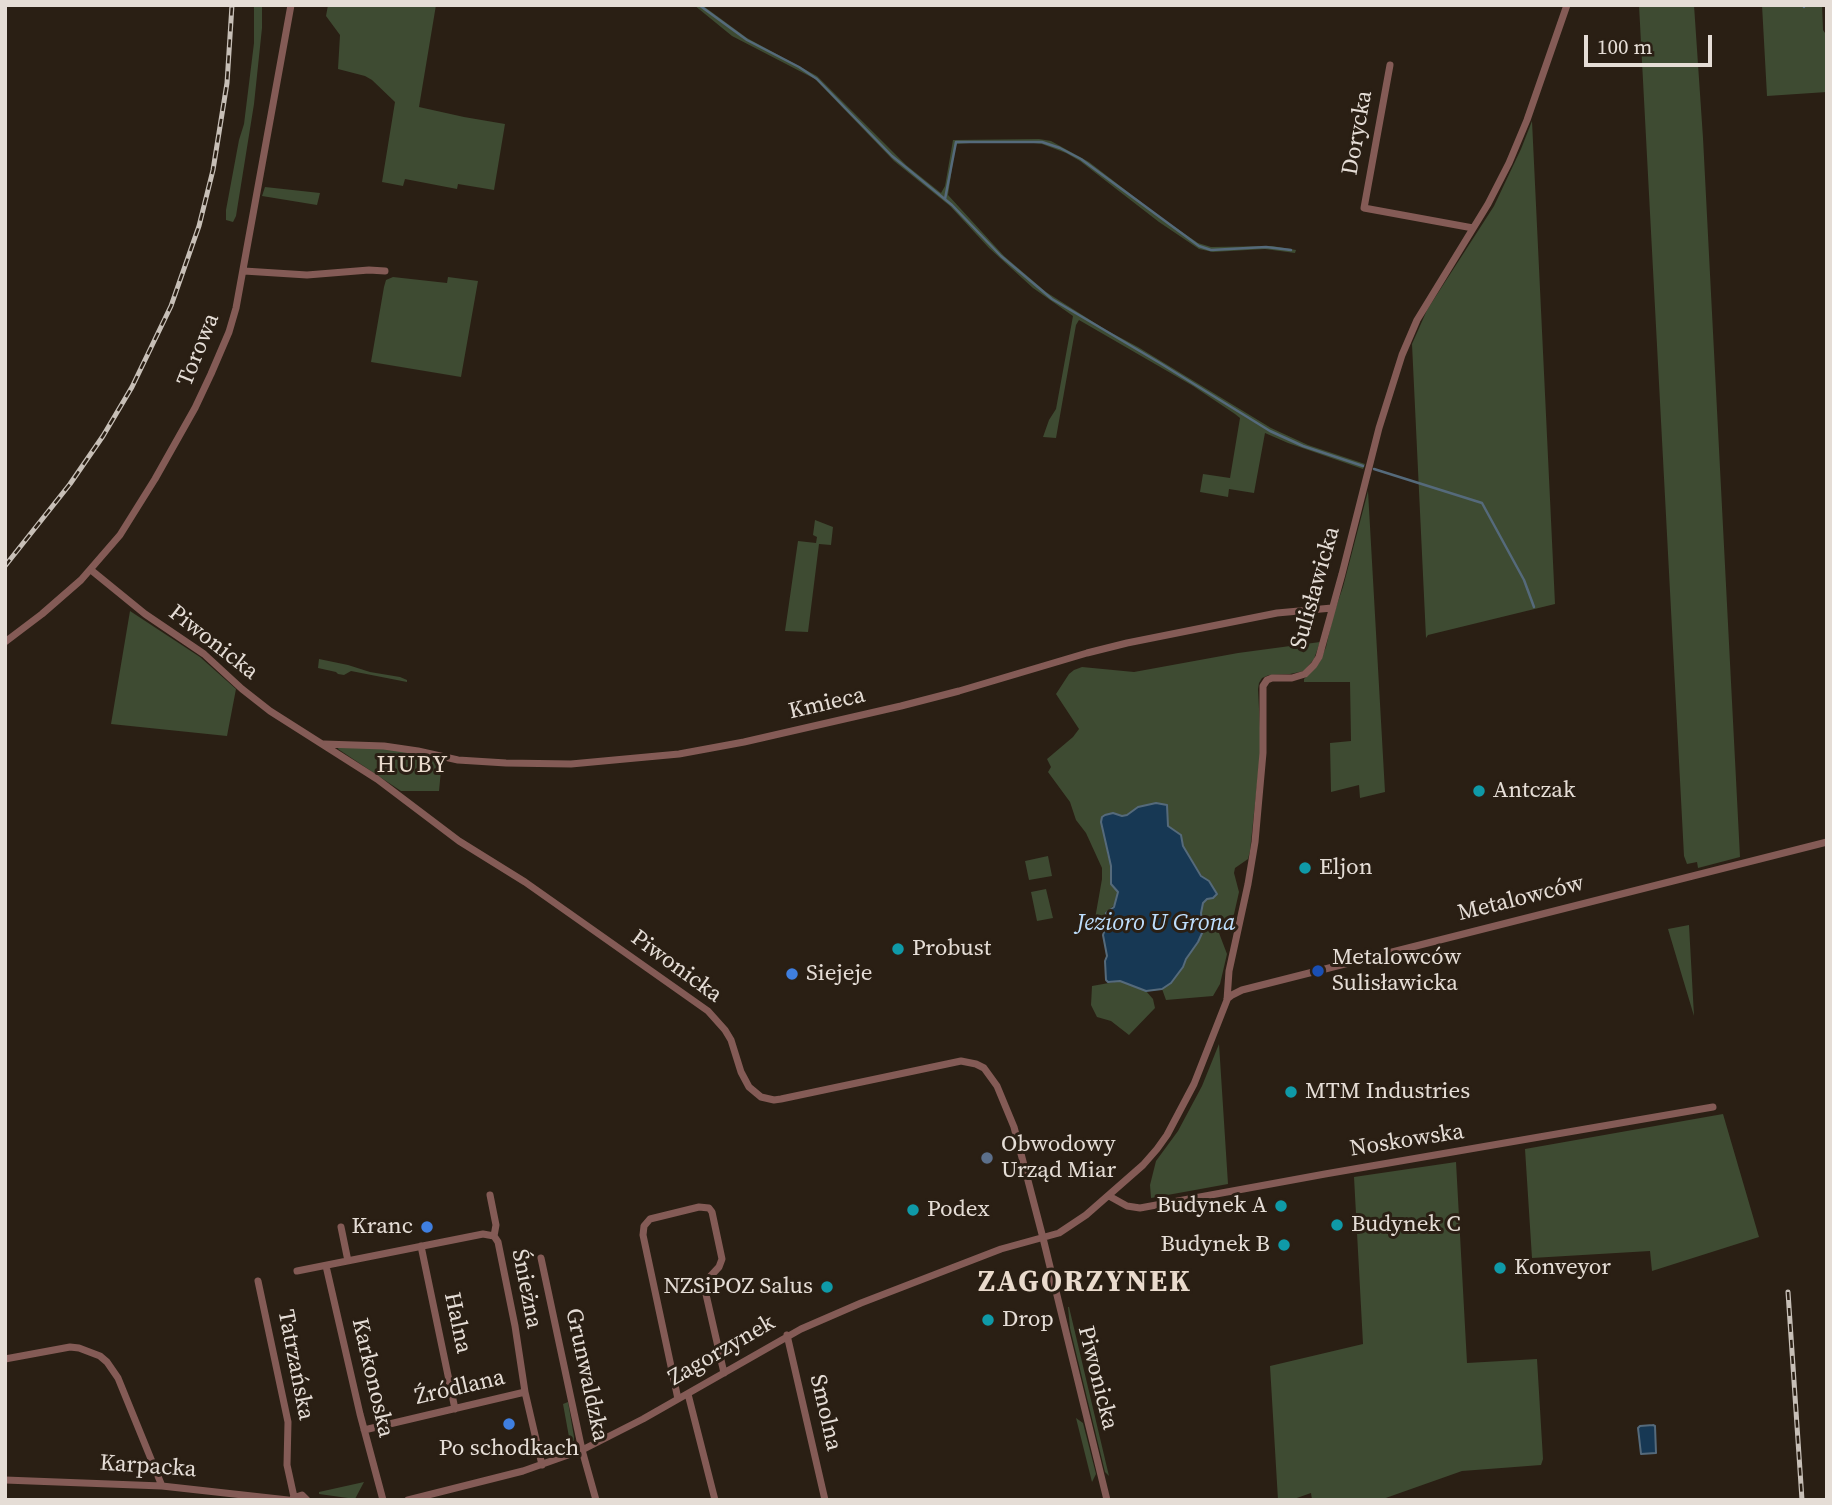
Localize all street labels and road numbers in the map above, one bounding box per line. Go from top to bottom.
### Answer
street label: Dorycka [1337,89,1379,177]
street label: Torowa [172,310,226,390]
street label: Sulisławicka [1285,524,1347,652]
street label: Piwonicka [163,599,263,687]
street label: Kmieca [786,682,868,726]
street label: Metalowców [1455,870,1587,928]
street label: Piwonicka [625,925,727,1009]
street label: Noskowska [1348,1118,1466,1164]
street label: Śnieżna [505,1247,547,1331]
street label: Halna [437,1290,477,1356]
street label: Grunwaldzka [558,1306,614,1444]
street label: Tatrzańska [271,1307,319,1423]
street label: Zagorzynek [664,1309,780,1393]
street label: Karkonoska [345,1316,399,1440]
street label: Piwonicka [1071,1323,1123,1433]
street label: Źródlana [412,1364,508,1412]
street label: Smolna [803,1372,847,1454]
street label: Karpacka [99,1450,197,1484]

